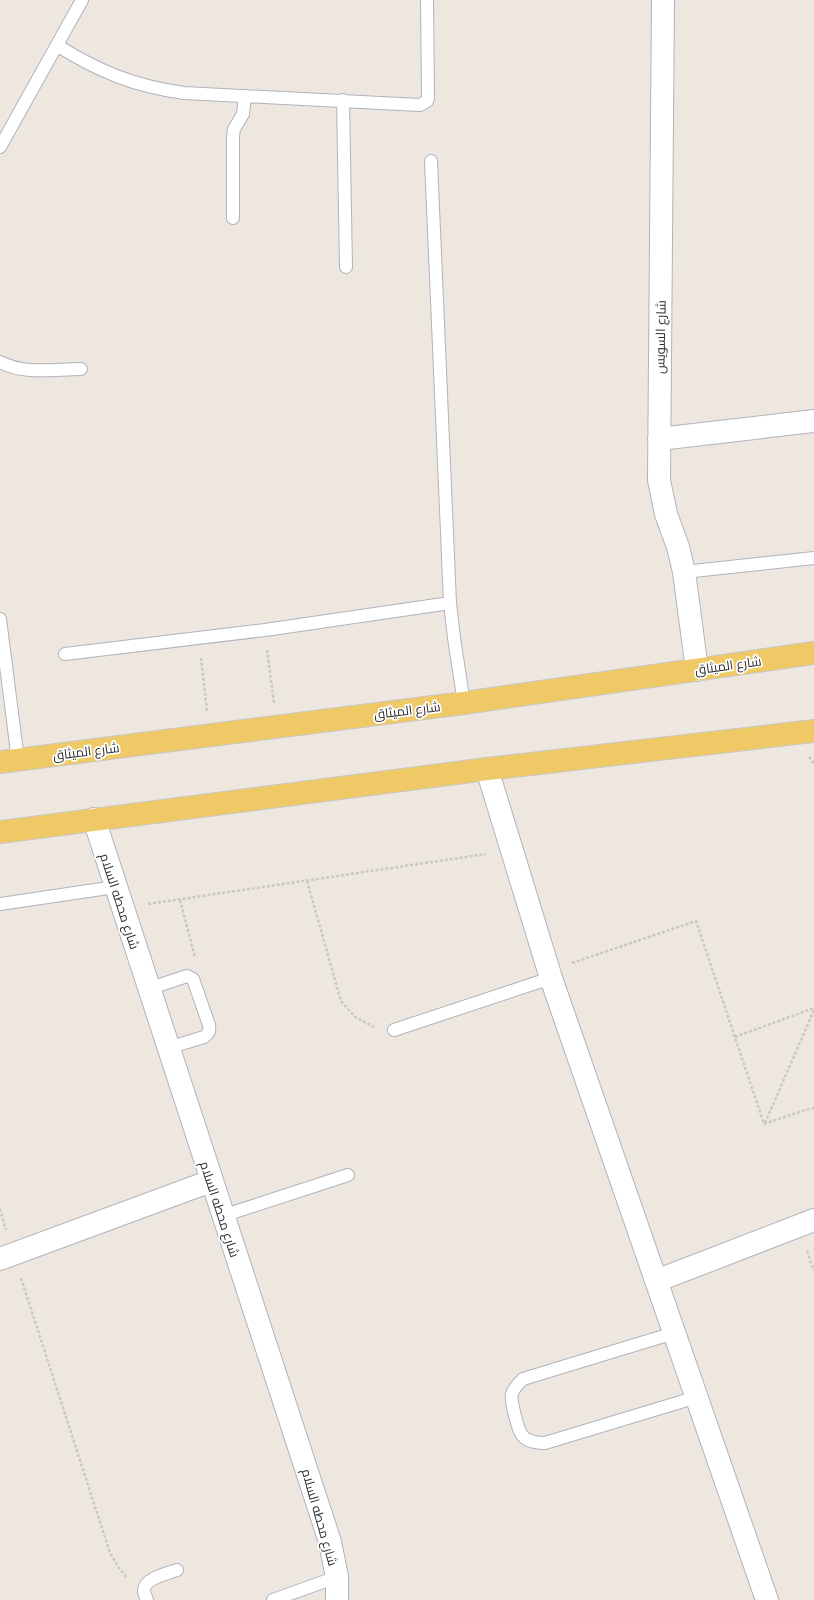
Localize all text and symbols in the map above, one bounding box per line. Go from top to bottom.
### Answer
street label: شارع السويس [652,300,670,374]
street label: شارع الميثاق [694,653,762,679]
street label: شارع الميثاق [373,699,441,723]
street label: شارع الميثاق [52,740,120,764]
street label: شارع محطه السلام [95,851,142,952]
street label: شارع محطه السلام [195,1159,242,1260]
street label: شارع محطه السلام [297,1467,341,1568]

